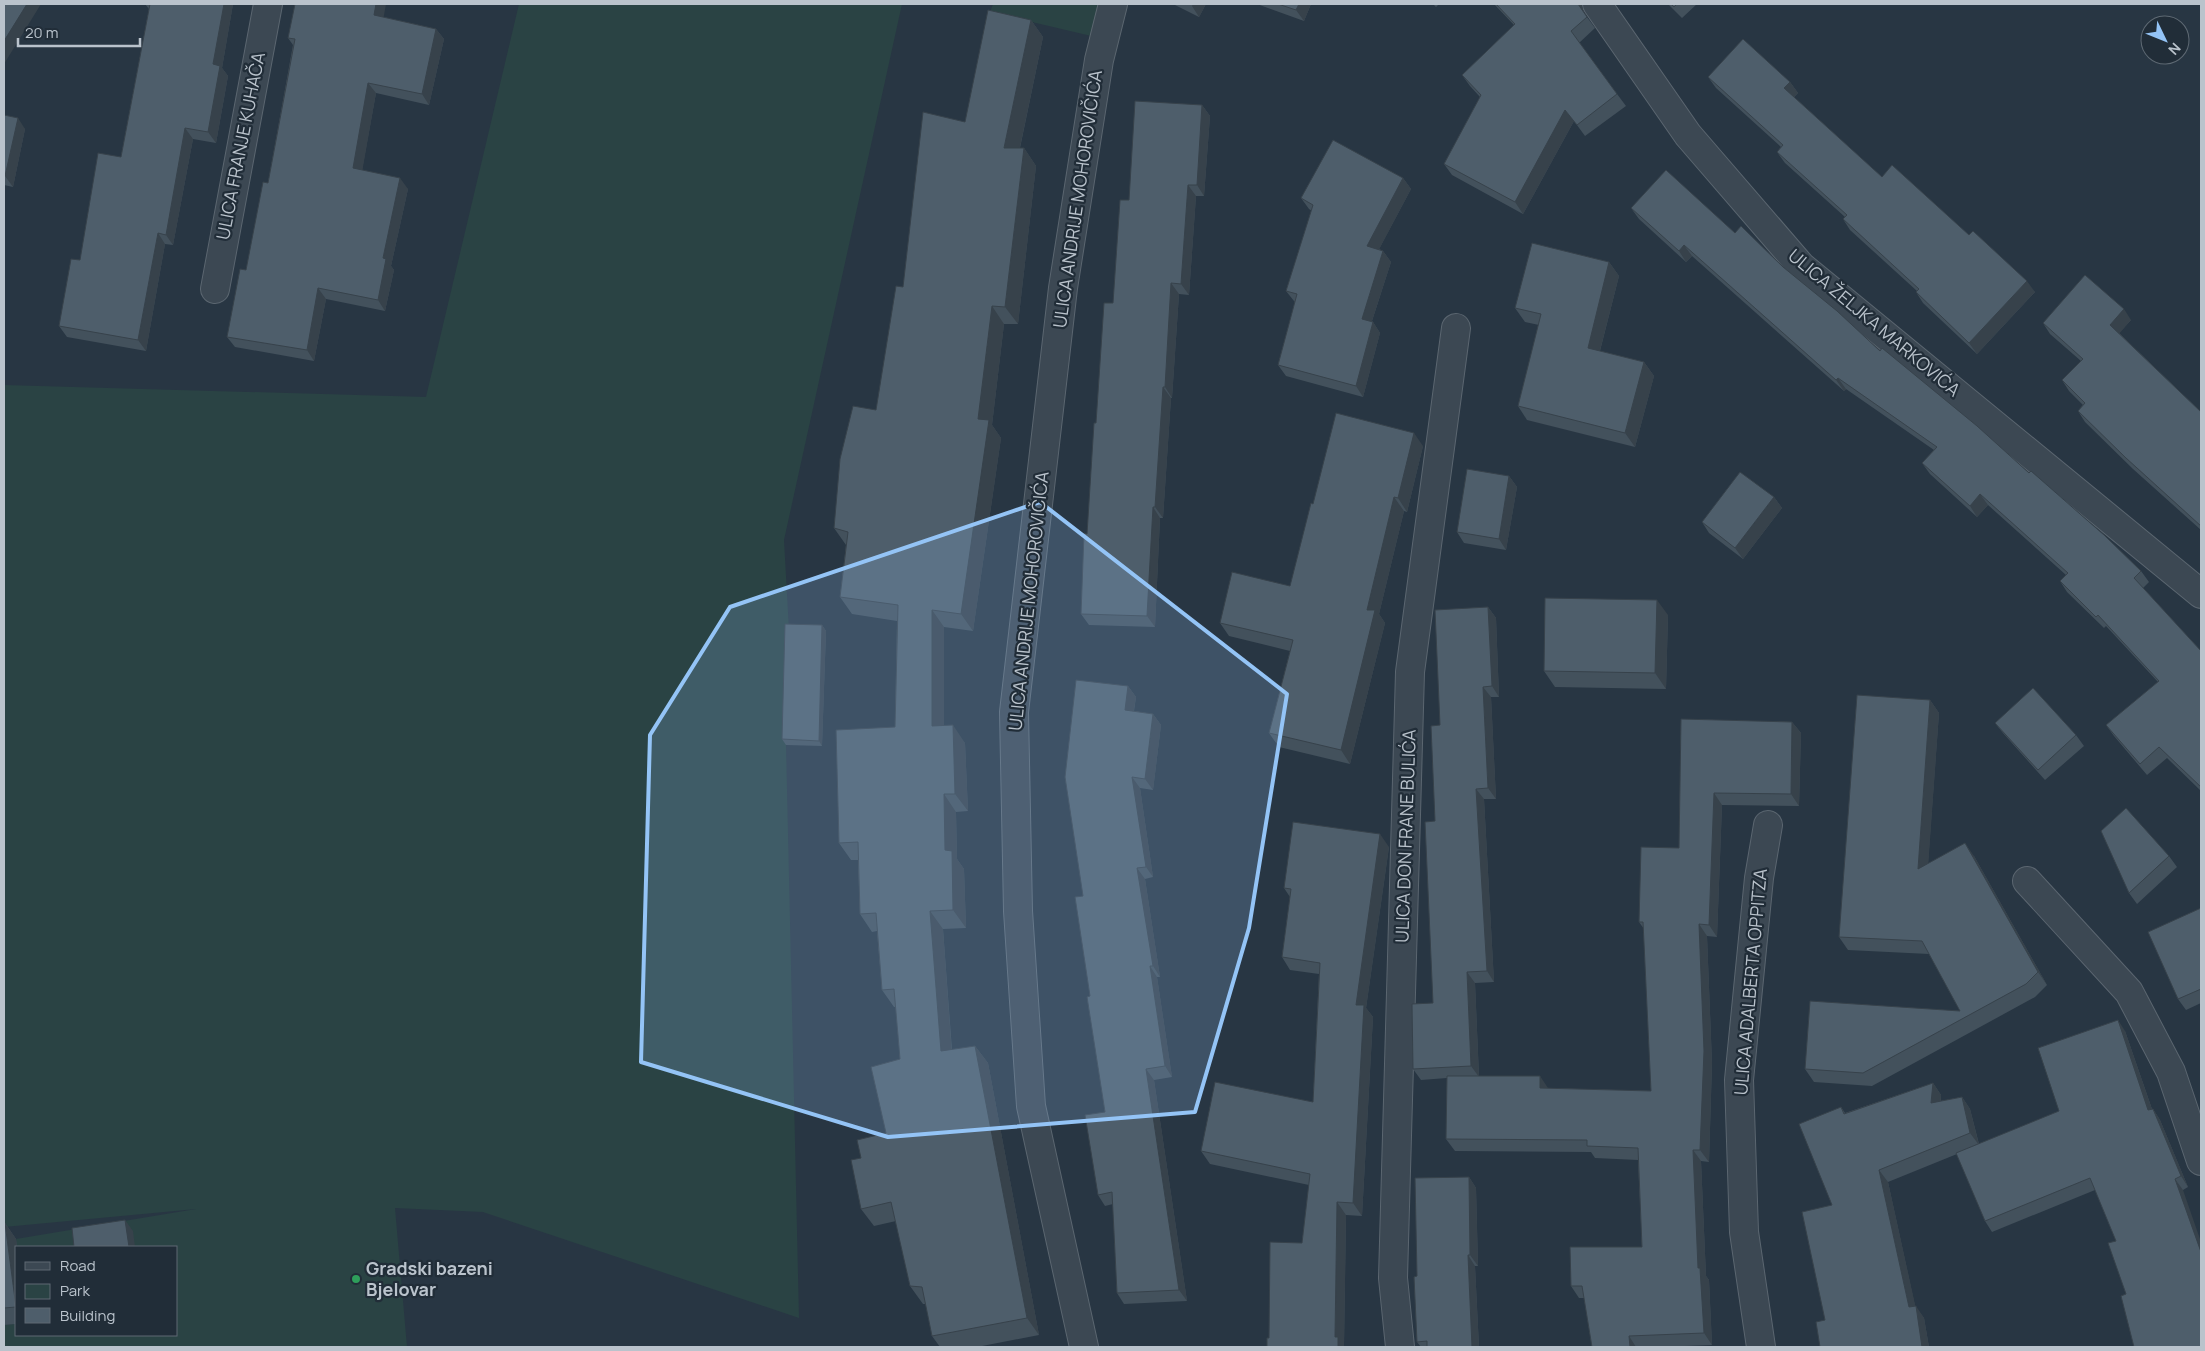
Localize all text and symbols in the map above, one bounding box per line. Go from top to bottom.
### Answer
scale bar [18,15,140,47]
north arrow [2140,15,2190,65]
text: 20 m [25,22,58,43]
text: N [2164,39,2185,59]
street label: ULICA FRANJE KUHAČA [210,49,270,242]
street label: ULICA ANDRIJE MOHOROVIČIĆA [1047,68,1107,330]
street label: ULICA ŽELJKA MARKOVIĆA [1784,243,1966,402]
street label: ULICA ANDRIJE MOHOROVIČIĆA [1002,470,1054,732]
street label: ULICA DON FRANE BULIĆA [1389,728,1421,943]
street label: ULICA ADALBERTA OPPITZA [1728,867,1772,1096]
legend [15,1246,178,1336]
text: Road [60,1255,96,1276]
place label: Gradski bazeni Bjelovar [366,1256,493,1301]
marker: Gradski bazeni Bjelovar [350,1273,362,1285]
text: Park [60,1280,90,1301]
text: Building [60,1305,115,1326]

